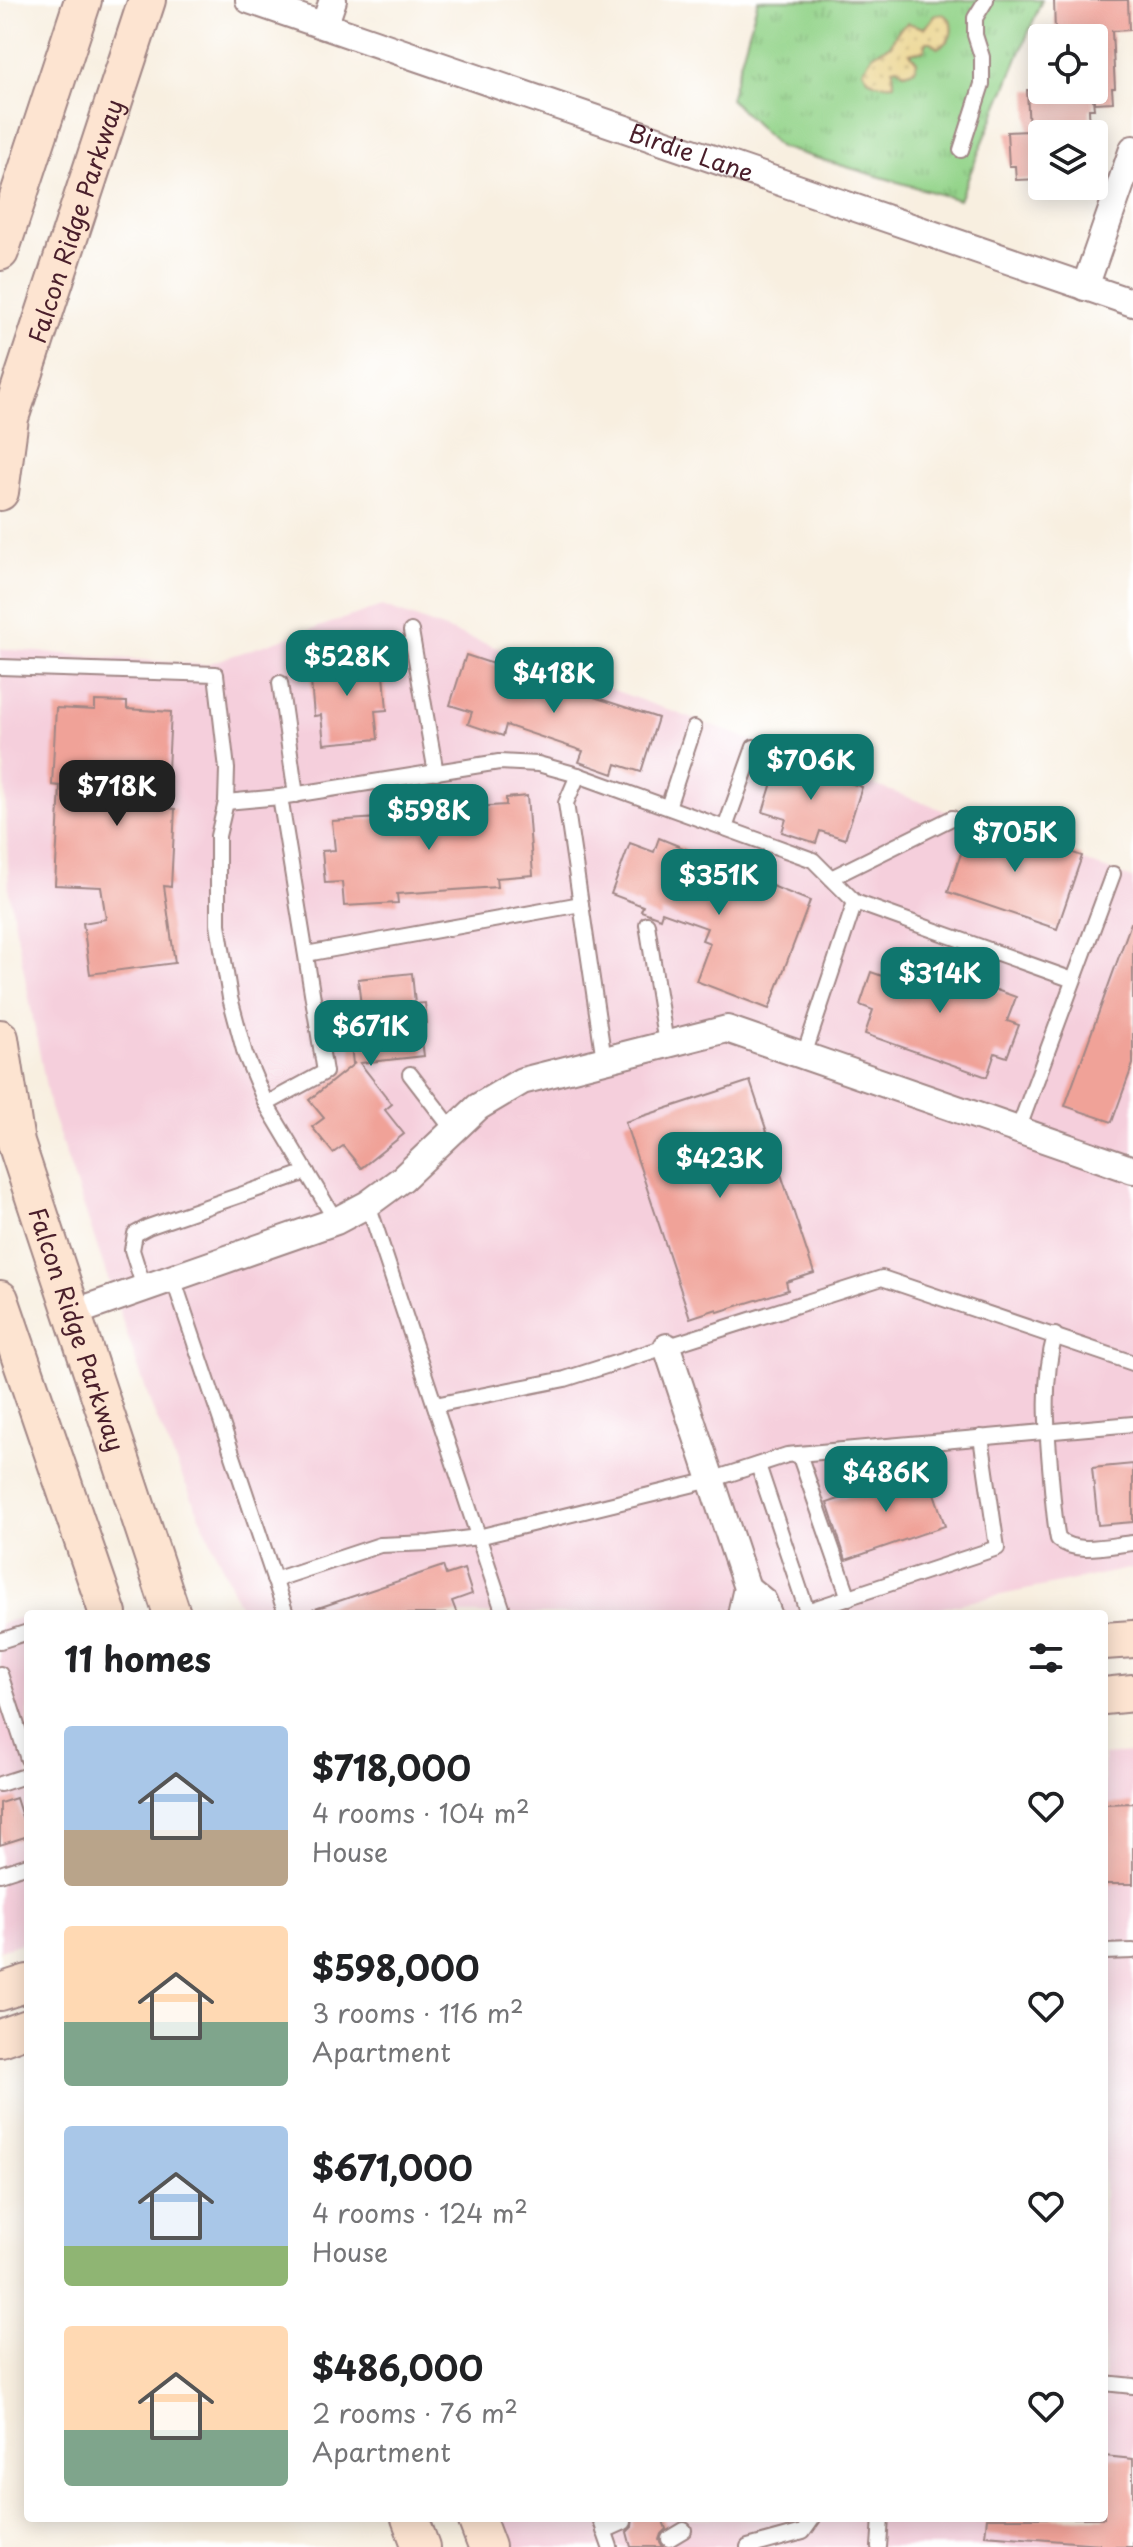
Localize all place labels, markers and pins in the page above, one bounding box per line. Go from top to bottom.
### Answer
pin: $528K [291,630,403,698]
pin: $418K [498,647,610,715]
pin: $706K [755,734,867,802]
pin: $718K [61,760,173,828]
pin: $598K [373,784,485,852]
pin: $705K [959,806,1071,874]
pin: $351K [663,849,775,917]
pin: $314K [884,947,996,1015]
pin: $671K [315,1000,427,1068]
pin: $423K [664,1132,776,1200]
pin: $486K [830,1446,942,1514]

